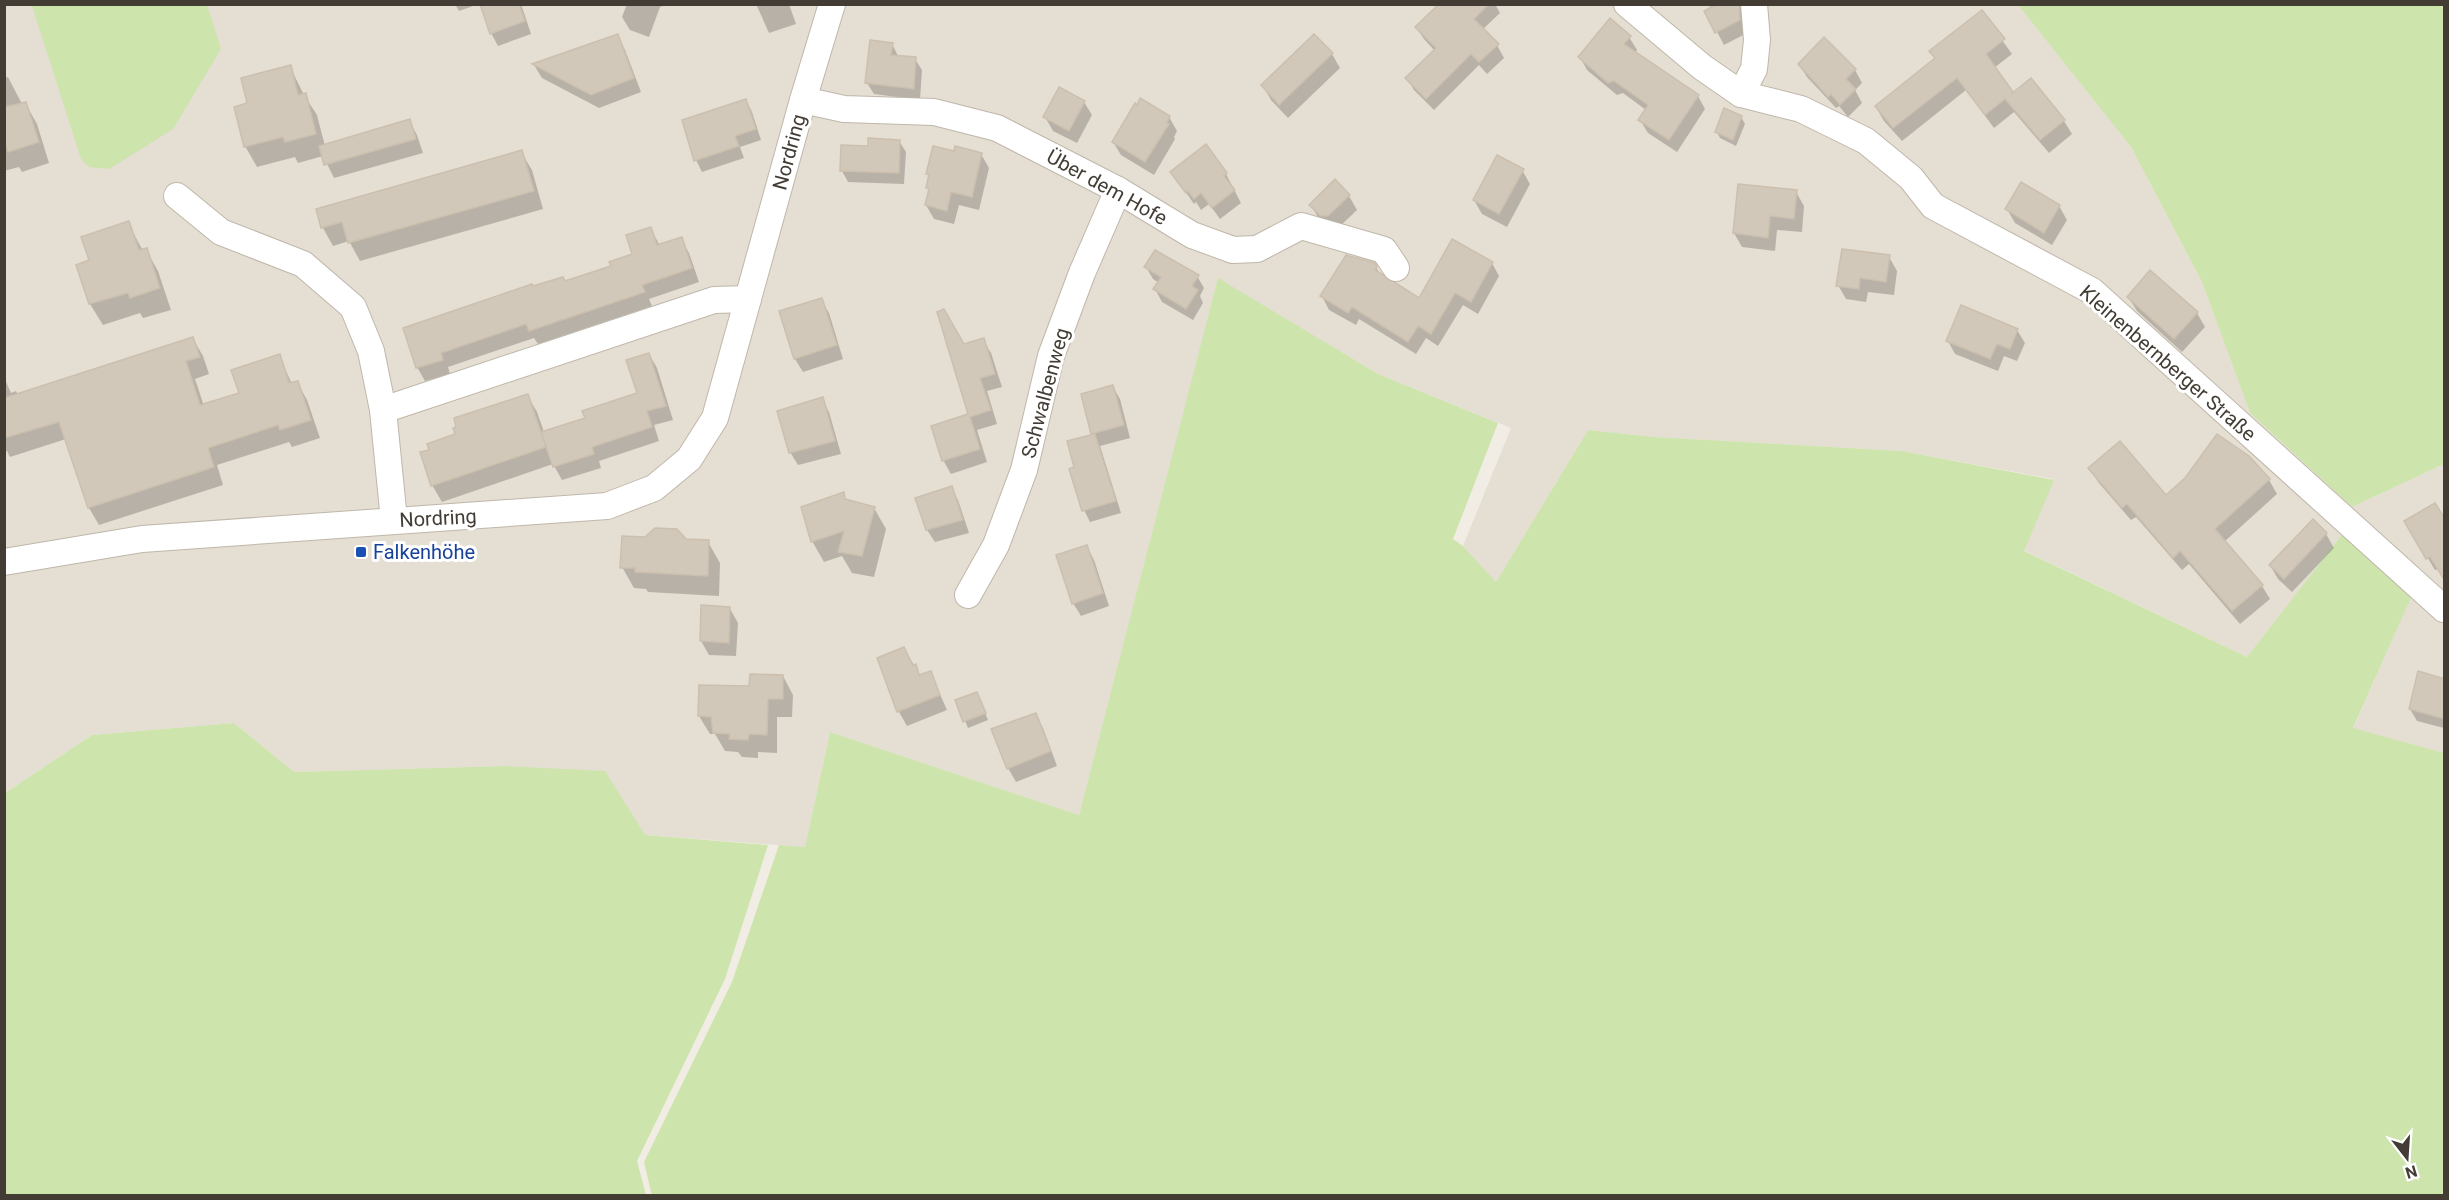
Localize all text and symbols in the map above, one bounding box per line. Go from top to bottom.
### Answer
street label: Nordring [767,111,811,193]
street label: Über dem Hofe [1043,144,1171,230]
street label: Kleinenbernberger Straße [2075,280,2261,446]
street label: Schwalbenweg [1016,325,1074,461]
street label: Nordring [399,504,477,532]
place label: Falkenhöhe [373,540,475,564]
marker: Falkenhöhe [354,545,368,559]
north arrow [2377,1128,2437,1188]
text: N [2403,1161,2419,1183]

